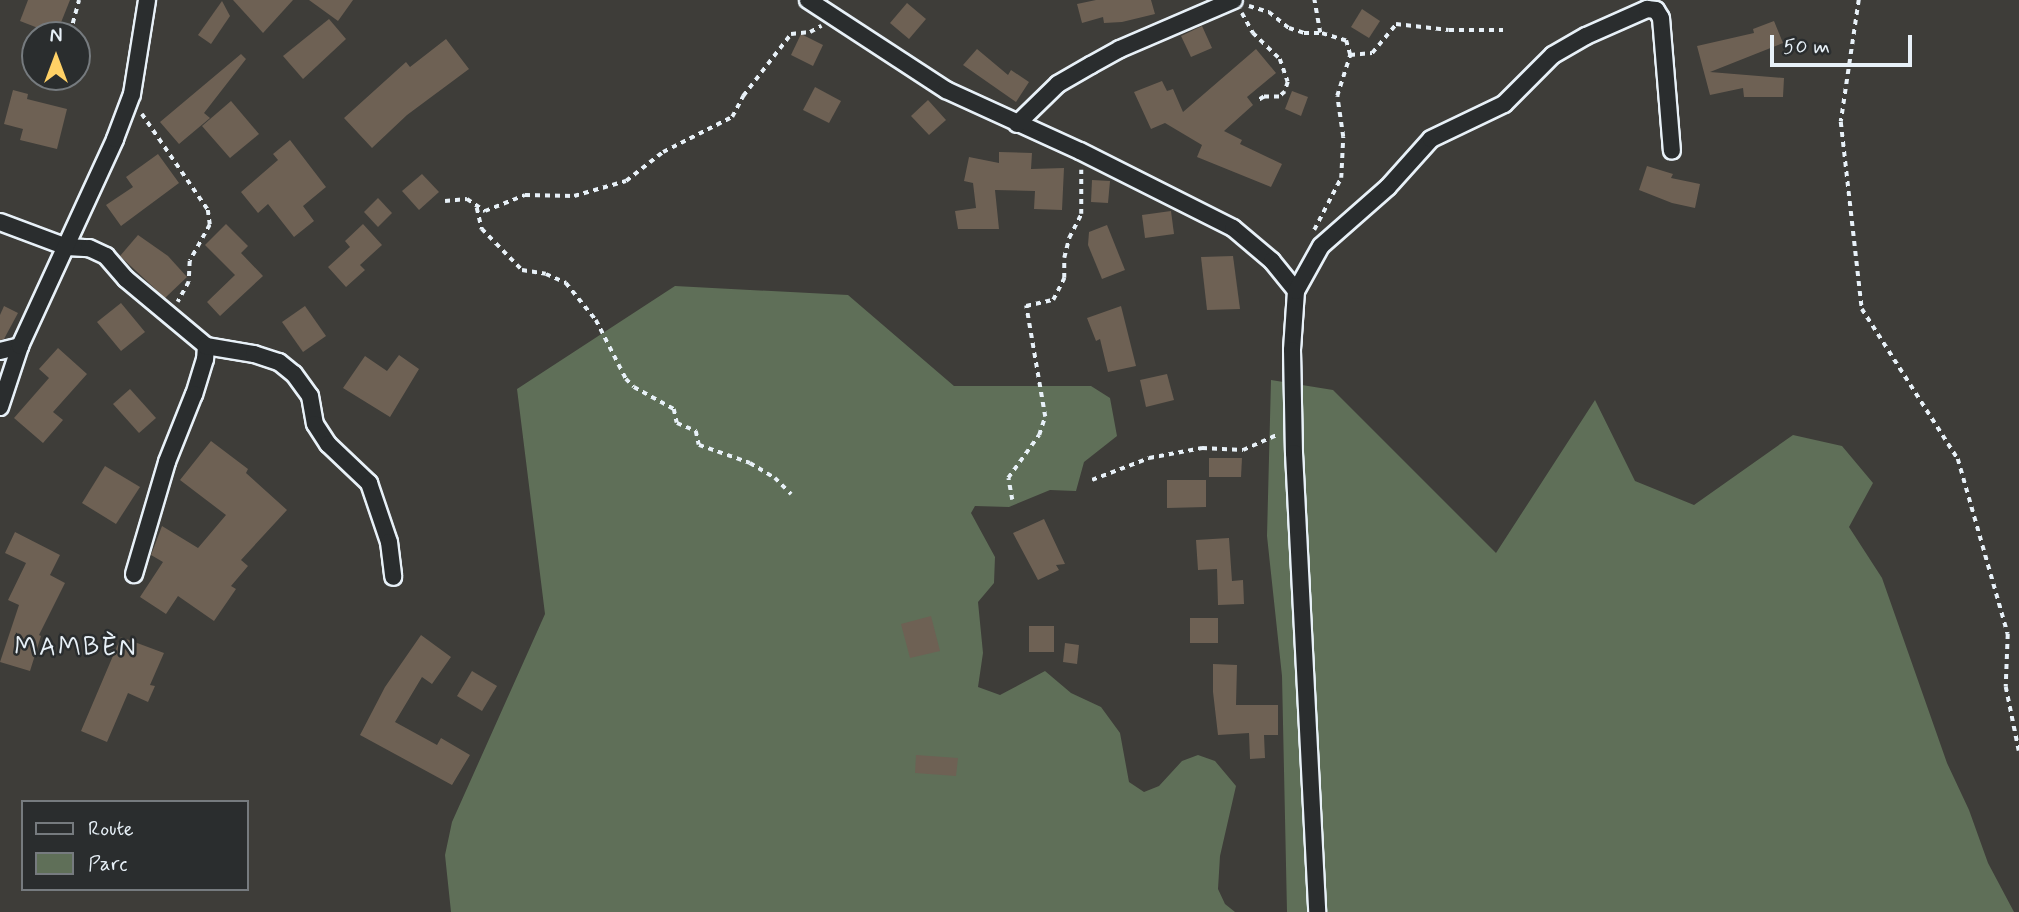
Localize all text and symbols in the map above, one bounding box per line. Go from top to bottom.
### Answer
north arrow [21,21,91,91]
scale bar [1774,21,1916,65]
text: N [50,24,62,49]
text: 50 m [1783,33,1830,61]
district label: MAMBÈN [14,633,138,665]
legend [21,800,248,891]
text: Route [88,815,134,843]
text: Parc [88,850,128,878]

